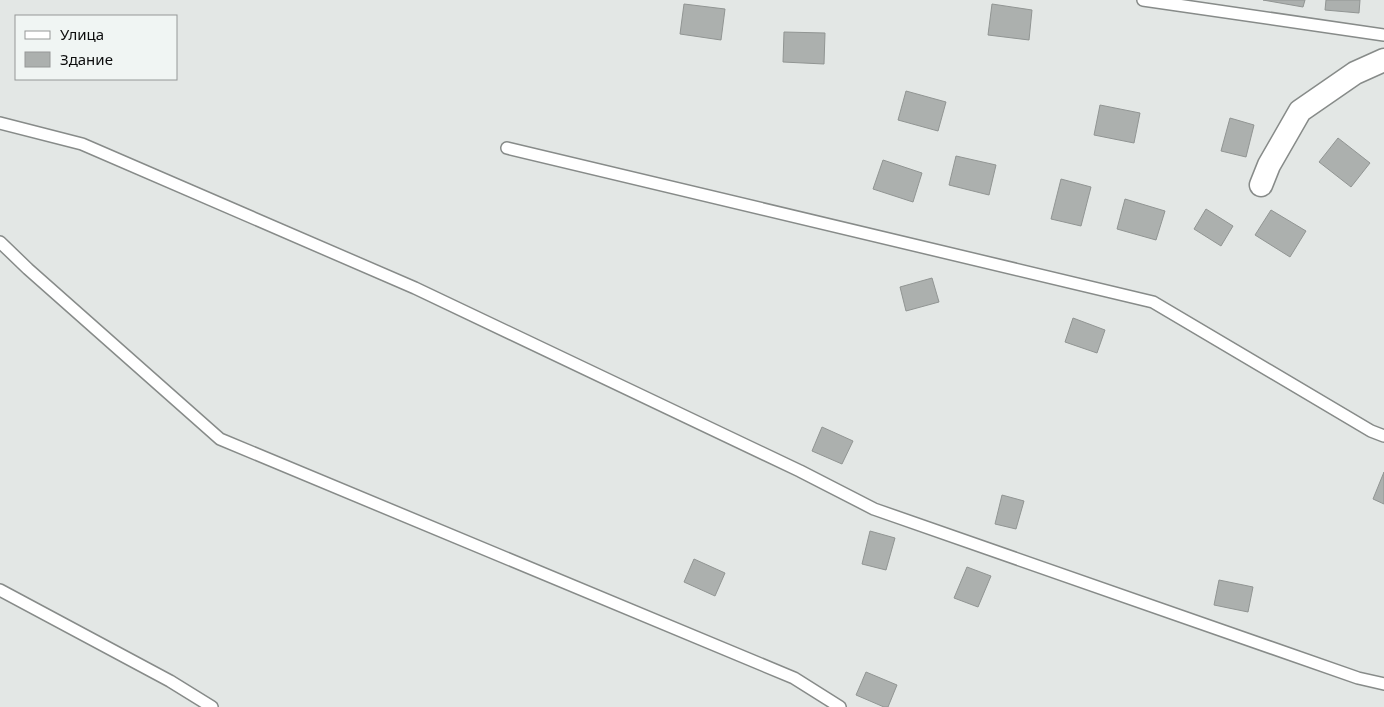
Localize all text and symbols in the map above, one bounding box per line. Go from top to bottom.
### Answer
legend [15,15,178,80]
text: Улица [60,24,104,44]
text: Здание [60,49,113,69]

